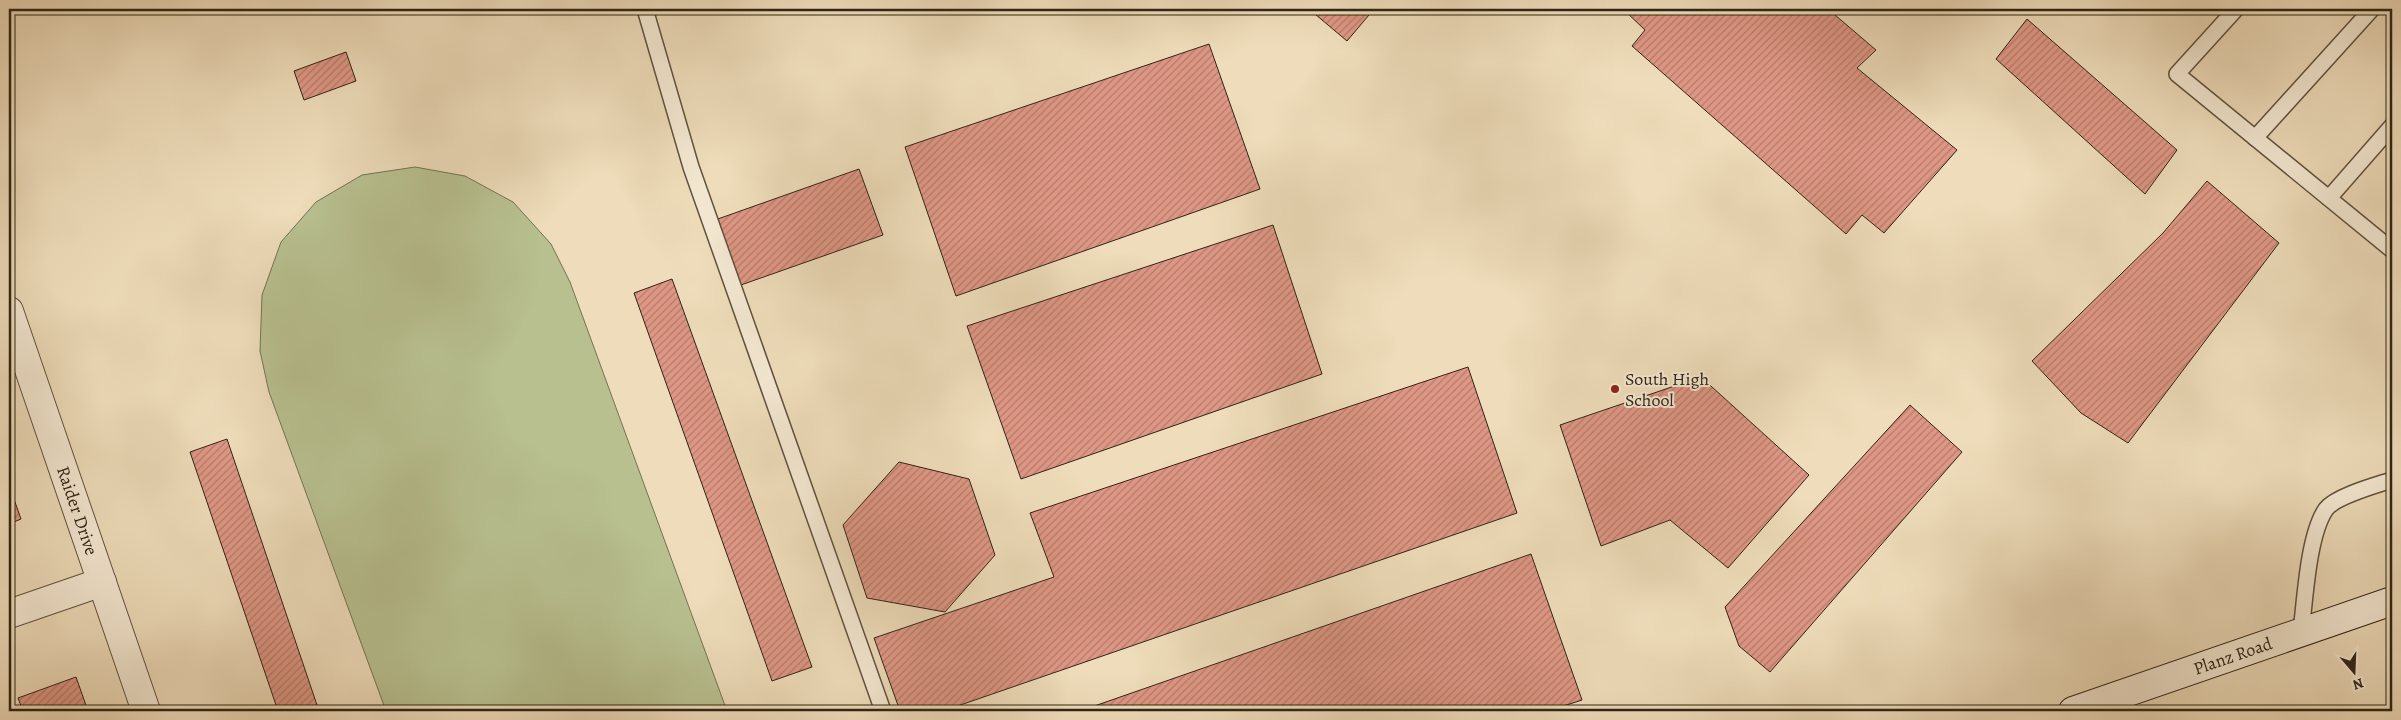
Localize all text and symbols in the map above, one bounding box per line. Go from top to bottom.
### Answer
place label: South High School [1625,367,1709,412]
marker: South High School [1609,383,1621,395]
street label: Raider Drive [51,463,104,558]
street label: Planz Road [2190,631,2276,681]
north arrow [2328,648,2378,698]
text: N [2350,673,2366,694]

